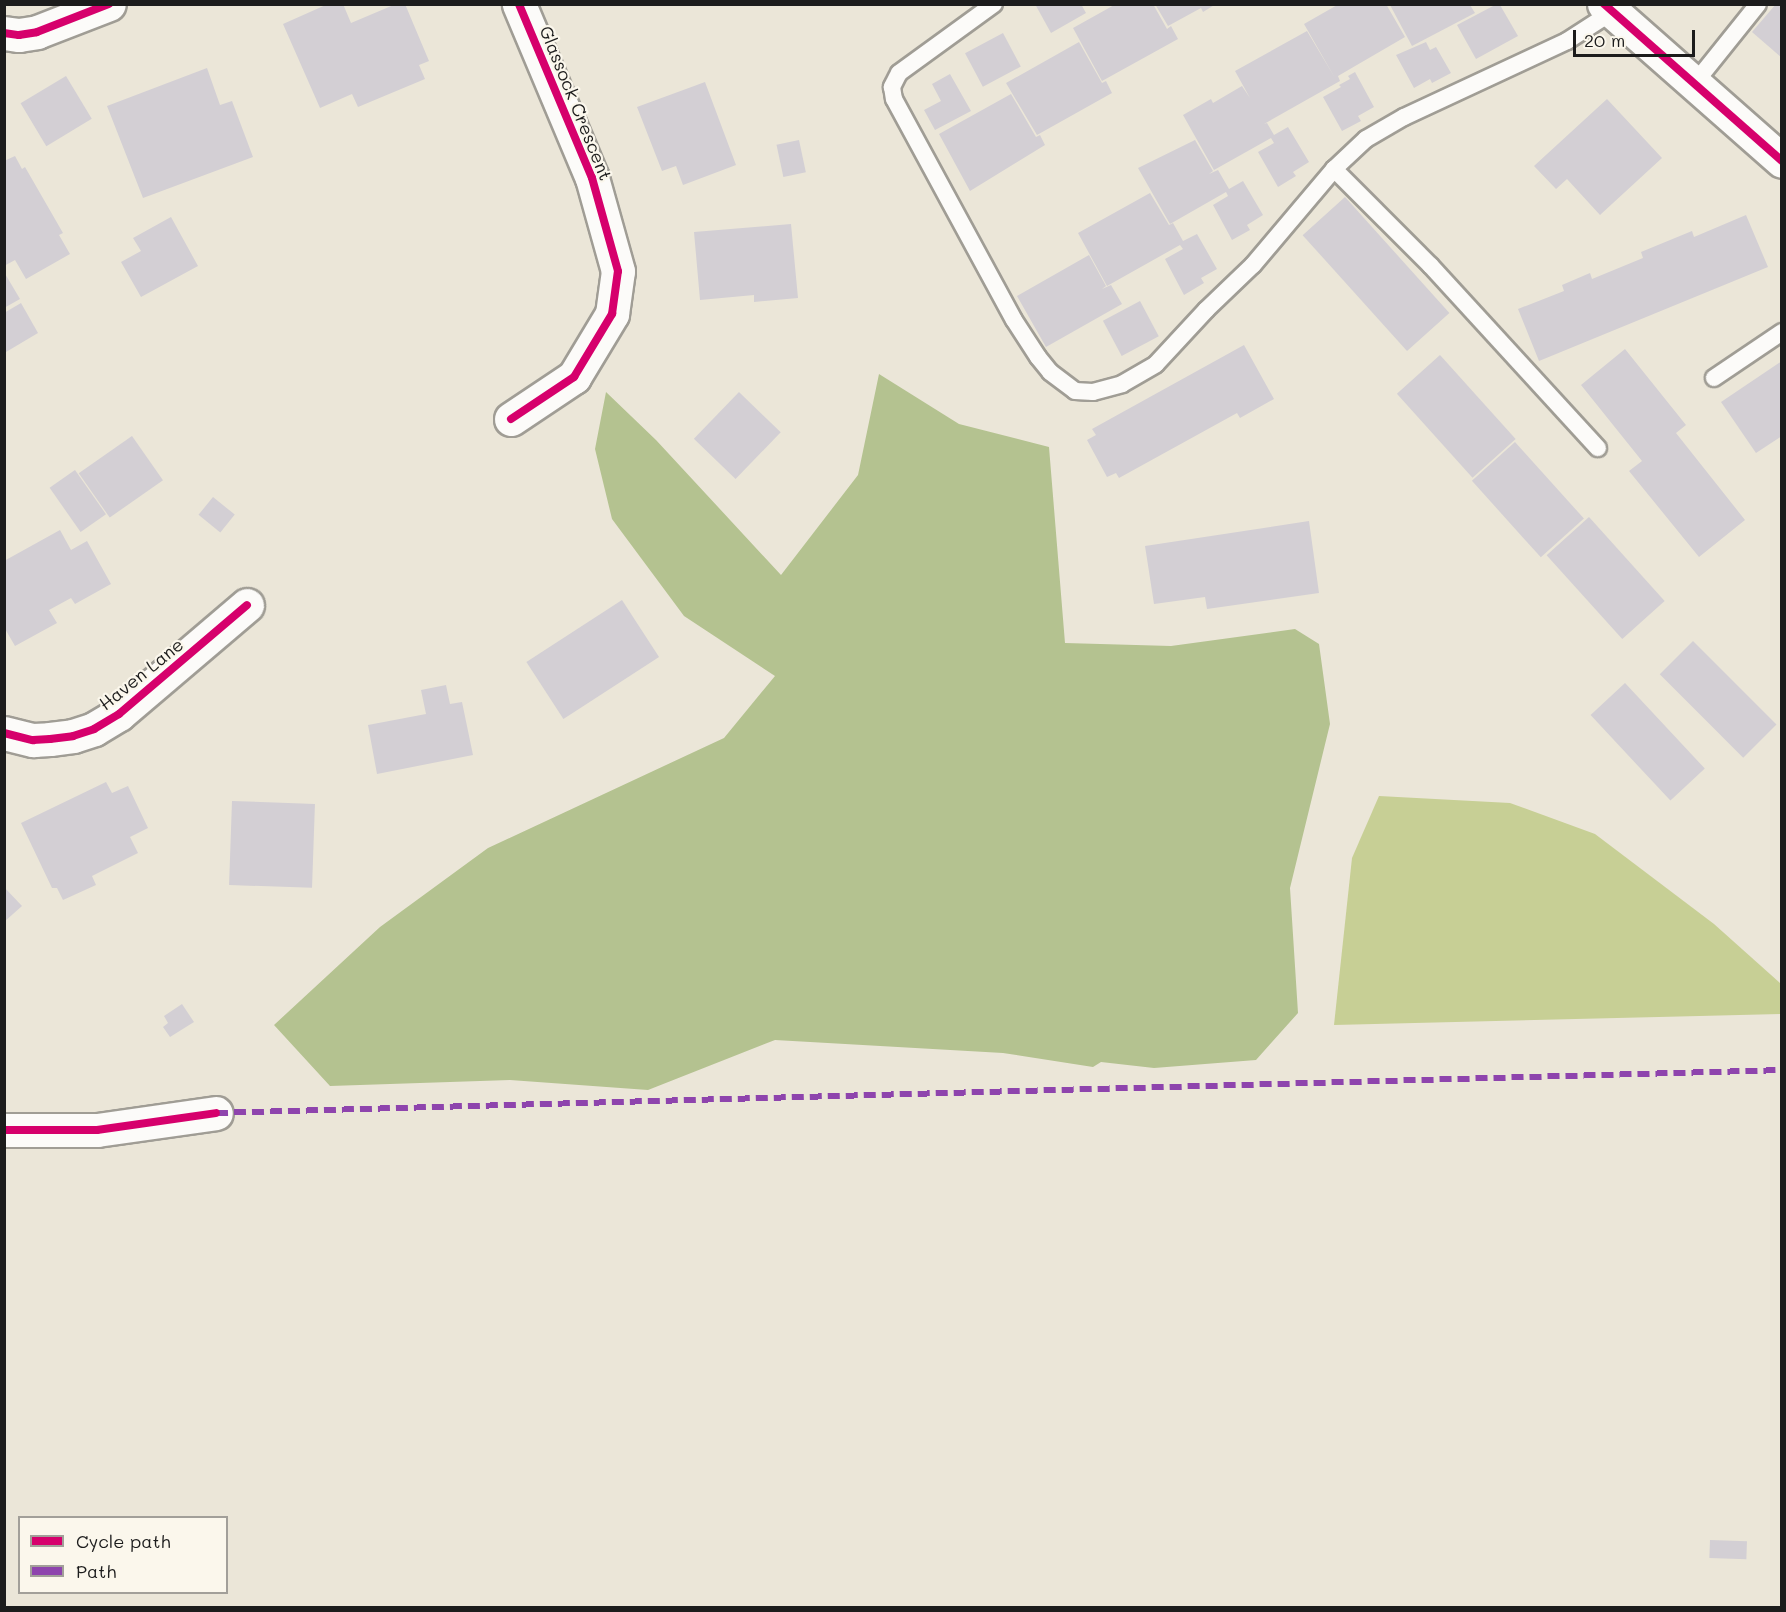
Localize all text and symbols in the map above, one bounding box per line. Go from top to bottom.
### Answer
scale bar [1576,18,1698,56]
street label: Glassock Crescent [535,23,617,183]
text: 20 m [1584,28,1625,52]
street label: Haven Lane [94,633,188,715]
legend [18,1516,228,1594]
text: Cycle path [76,1529,171,1553]
text: Path [76,1559,116,1583]

